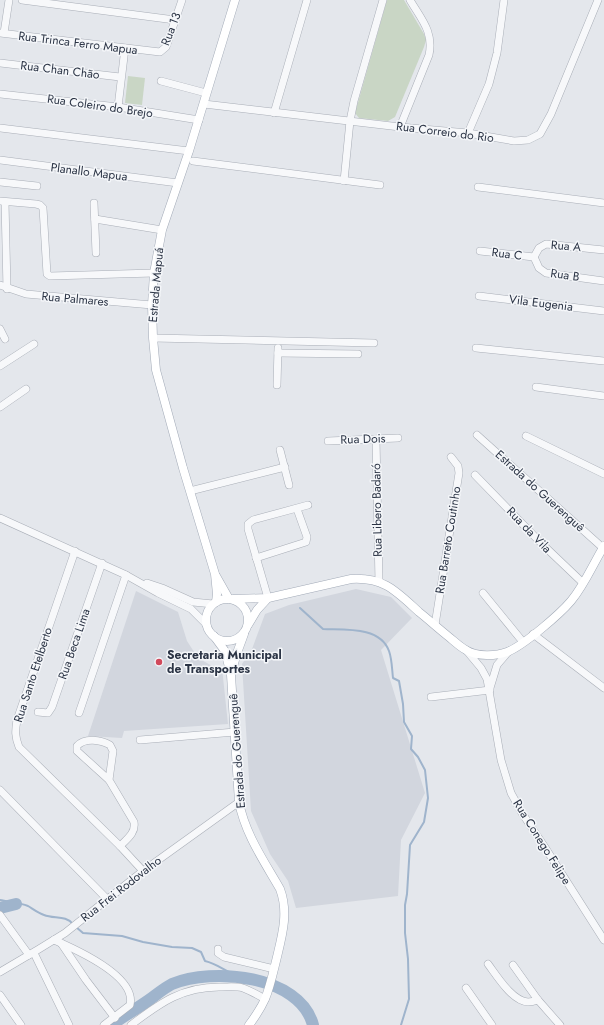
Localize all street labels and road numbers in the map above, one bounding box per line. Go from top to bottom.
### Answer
street label: Rua 13 [156,9,186,48]
street label: Rua Trinca Ferro Mapua [17,27,139,59]
street label: Rua Chan Chão [19,56,101,84]
street label: Rua Coleiro do Brejo [46,90,155,122]
street label: Rua Correio do Rio [395,117,495,147]
street label: Planallo Mapua [50,158,129,186]
street label: Rua A [550,236,582,256]
street label: Rua C [491,243,523,265]
street label: Estrada Mapuá [144,247,168,323]
street label: Rua B [549,264,581,286]
street label: Rua Palmares [41,287,109,311]
street label: Vila Eugenia [508,290,574,316]
street label: Rua Dois [340,429,386,449]
street label: Estrada do Guerenguê [491,446,589,536]
street label: Rua Libero Badaró [367,463,387,557]
street label: Rua Barreto Coutinho [431,485,465,595]
street label: Rua da Vila [502,503,556,557]
street label: Rua Beca Lima [53,606,95,682]
street label: Rua Santo Etelberto [9,625,57,725]
street label: Estrada do Guerenguê [224,693,250,809]
street label: Rua Conego Felipe [509,796,575,888]
street label: Rua Frei Rodovalho [77,851,166,926]

